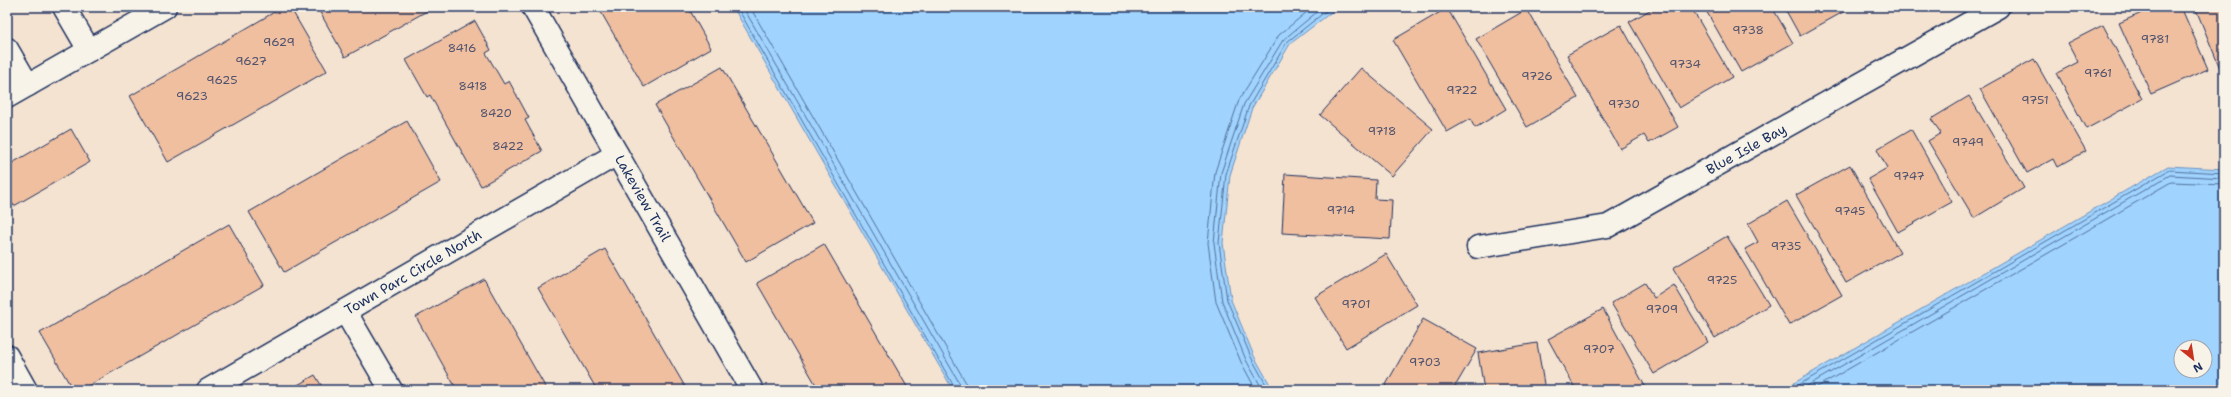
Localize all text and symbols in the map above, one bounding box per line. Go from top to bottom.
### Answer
house number: 9738 [1732,22,1764,38]
house number: 9781 [2141,31,2169,47]
house number: 9629 [263,34,295,50]
house number: 8416 [448,40,476,56]
house number: 9627 [235,53,267,69]
house number: 9734 [1669,56,1701,72]
house number: 9761 [2084,65,2112,81]
house number: 9726 [1521,68,1553,84]
house number: 9625 [206,72,238,88]
house number: 8418 [459,78,487,94]
house number: 9722 [1446,82,1478,98]
house number: 9623 [176,88,208,104]
house number: 9751 [2021,92,2049,108]
house number: 9730 [1608,96,1640,112]
house number: 8420 [480,105,512,121]
street label: Blue Isle Bay [1703,120,1789,178]
house number: 9718 [1368,123,1396,139]
house number: 9749 [1952,134,1984,150]
house number: 8422 [492,138,524,154]
street label: Lakeview Trail [611,151,675,245]
house number: 9747 [1893,168,1925,184]
house number: 9714 [1327,202,1355,218]
house number: 9745 [1835,203,1865,219]
street label: Town Parc Circle North [341,225,485,319]
house number: 9735 [1771,238,1801,254]
house number: 9725 [1707,272,1737,288]
house number: 9701 [1342,296,1370,312]
house number: 9709 [1646,301,1678,317]
north arrow [2173,339,2213,379]
house number: 9707 [1583,341,1615,357]
house number: 9703 [1409,354,1441,370]
text: N [2190,359,2205,376]

